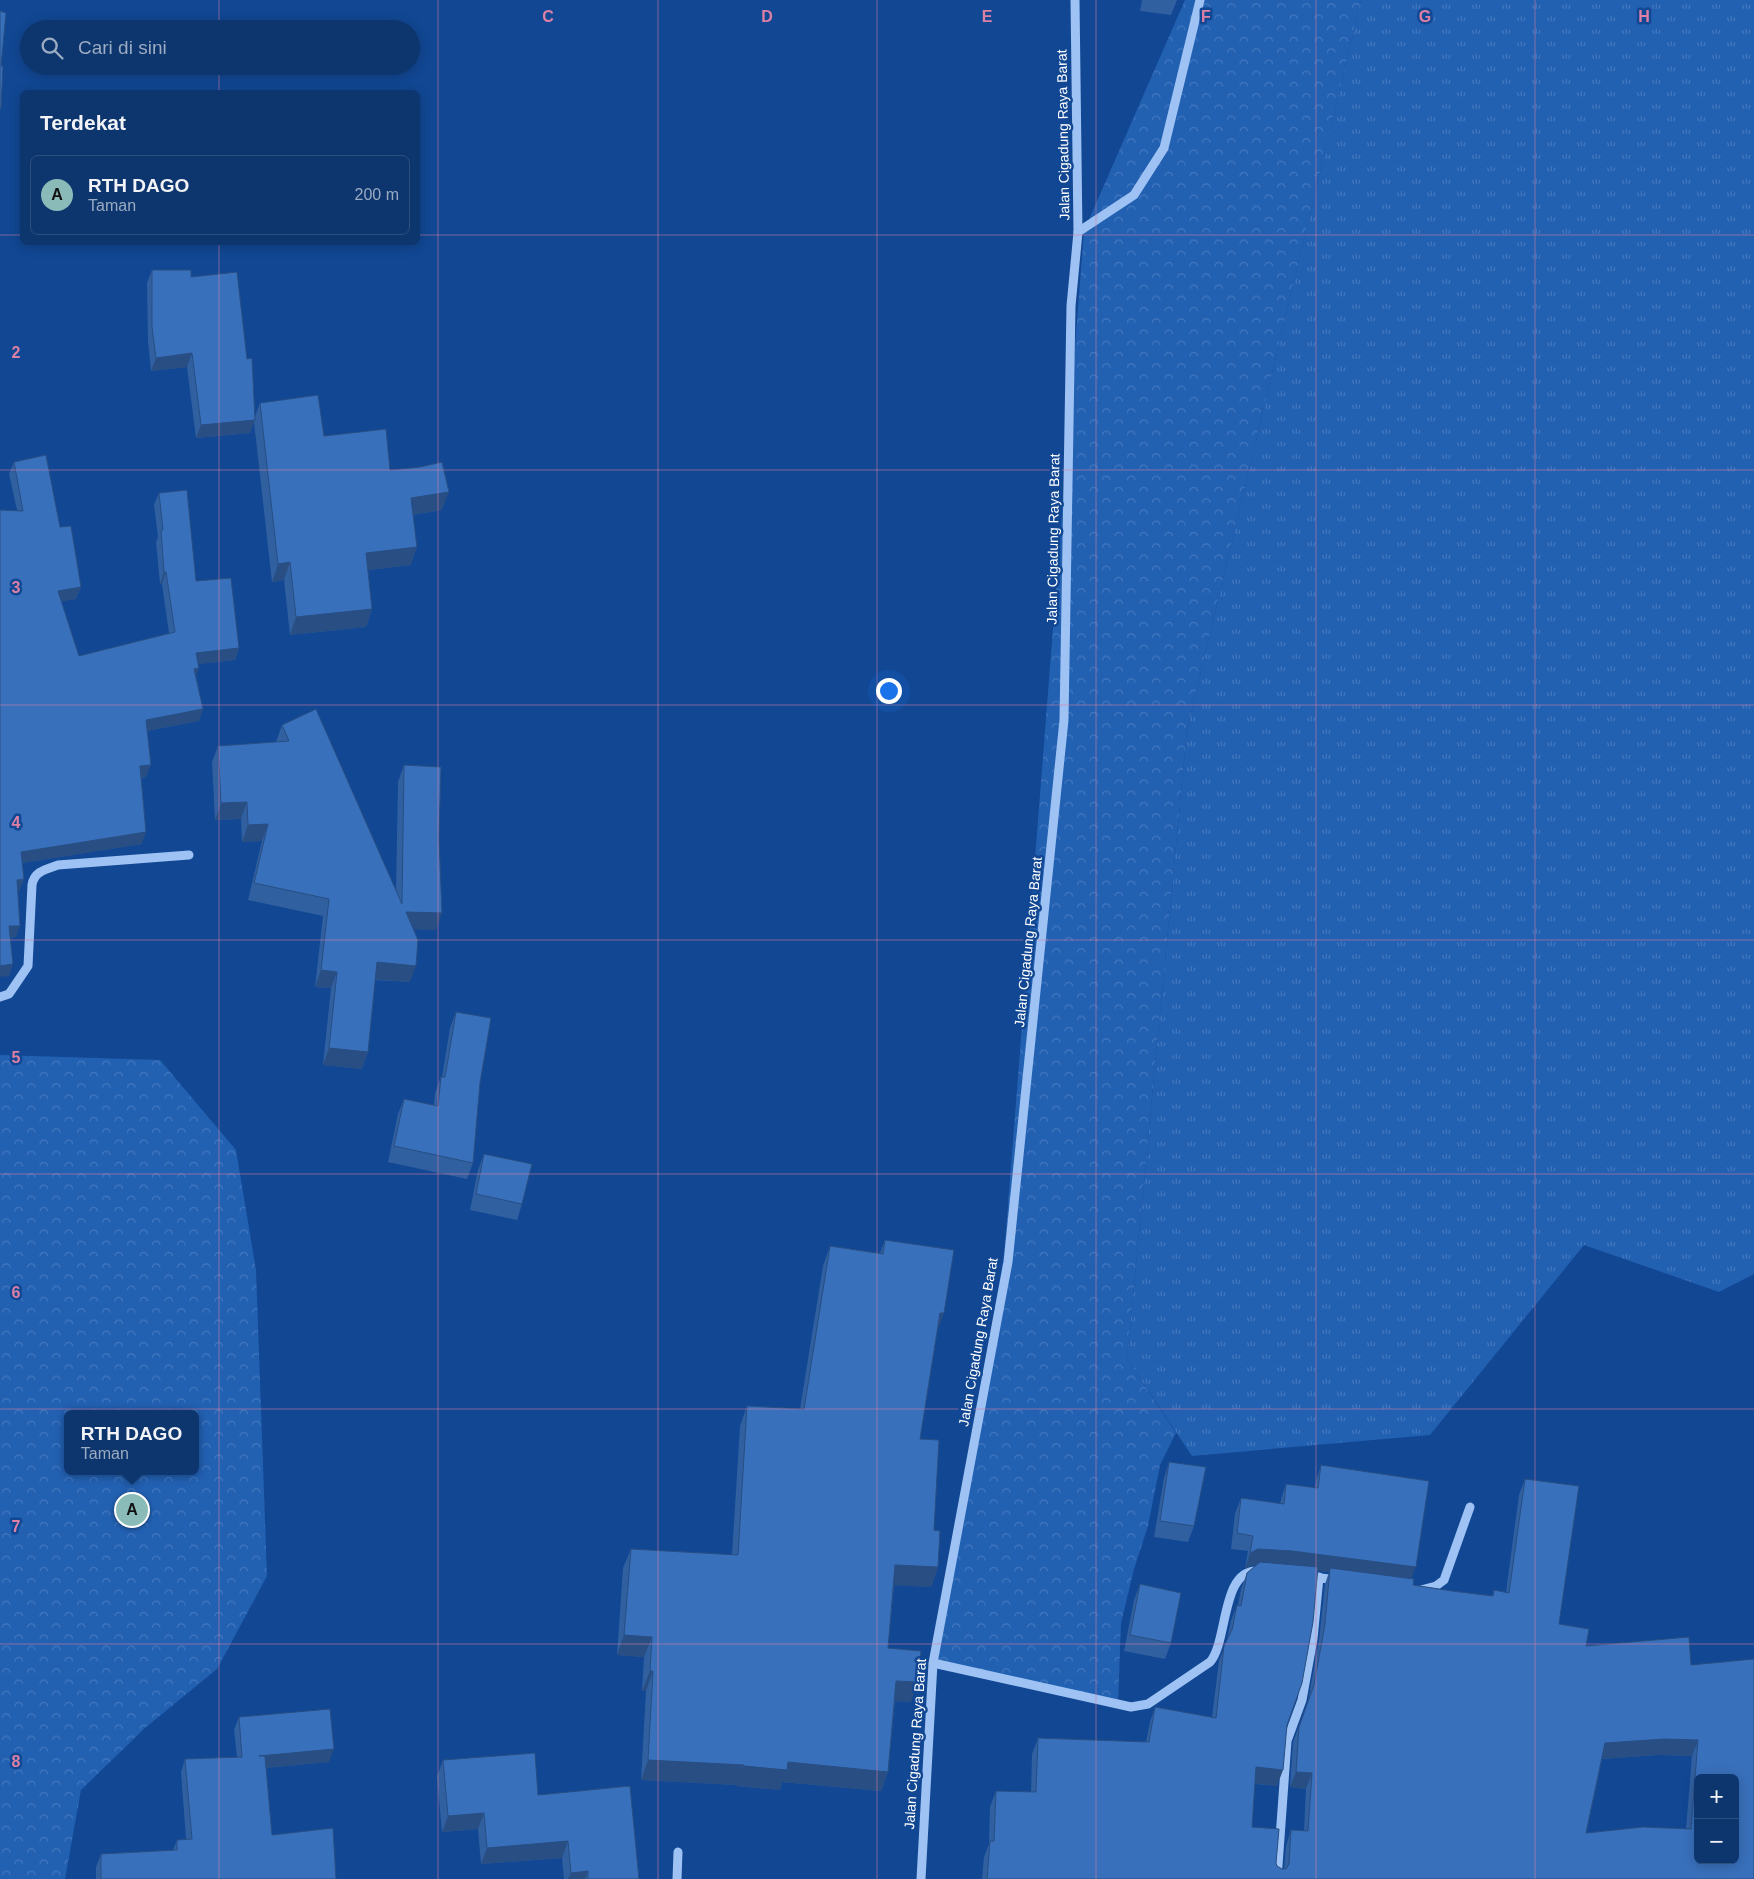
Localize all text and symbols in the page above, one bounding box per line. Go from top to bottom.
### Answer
text: C [542,8,554,25]
text: D [761,8,773,25]
text: E [982,8,993,25]
text: F [1201,8,1211,25]
text: G [1419,8,1431,25]
text: H [1638,8,1650,25]
search box [20,20,420,75]
icon: search [38,34,66,62]
text: Cari di sini [78,37,167,58]
street label: Jalan Cigadung Raya Barat [1054,49,1072,221]
text: Terdekat [40,111,126,134]
text: RTH DAGO [88,175,189,196]
text: A [51,186,63,203]
text: 200 m [355,186,399,203]
text: Taman [88,197,136,214]
text: 2 [12,344,21,361]
street label: Jalan Cigadung Raya Barat [1044,453,1062,625]
text: 3 [12,579,21,596]
your location [876,678,902,704]
text: 4 [12,814,21,831]
street label: Jalan Cigadung Raya Barat [1011,856,1045,1028]
text: 5 [12,1049,21,1066]
street label: Jalan Cigadung Raya Barat [955,1256,1001,1428]
text: 6 [12,1284,21,1301]
popup [64,1410,199,1475]
text: RTH DAGO [81,1423,182,1444]
text: Taman [81,1445,129,1462]
pin: A [116,1491,148,1529]
text: 7 [12,1518,21,1535]
street label: Jalan Cigadung Raya Barat [901,1658,929,1830]
text: 8 [12,1753,21,1770]
map controls [1694,1774,1739,1864]
button: + [1694,1774,1739,1819]
button: − [1694,1819,1739,1864]

